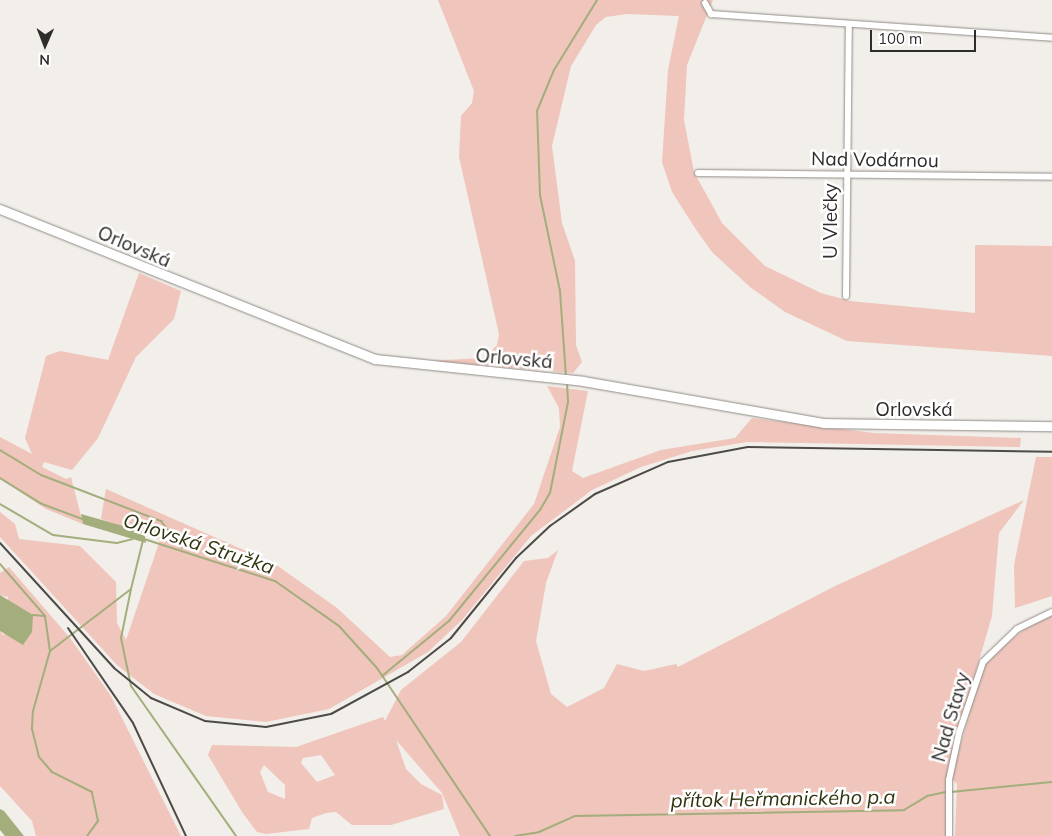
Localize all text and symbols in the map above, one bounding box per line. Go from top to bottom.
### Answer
north arrow [20,20,70,70]
scale bar [872,20,978,52]
text: 100 m [878,29,922,48]
text: N [39,51,50,69]
street label: Nad Vodárnou [811,147,939,173]
street label: U Vlečky [820,183,842,259]
street label: Orlovská [94,221,174,273]
street label: Orlovská [475,344,553,374]
street label: Orlovská [875,399,953,421]
water label: Orlovská Stružka [120,507,278,579]
street label: Nad Stavy [927,670,975,764]
water label: přítok Heřmanického p.a [671,784,895,812]

